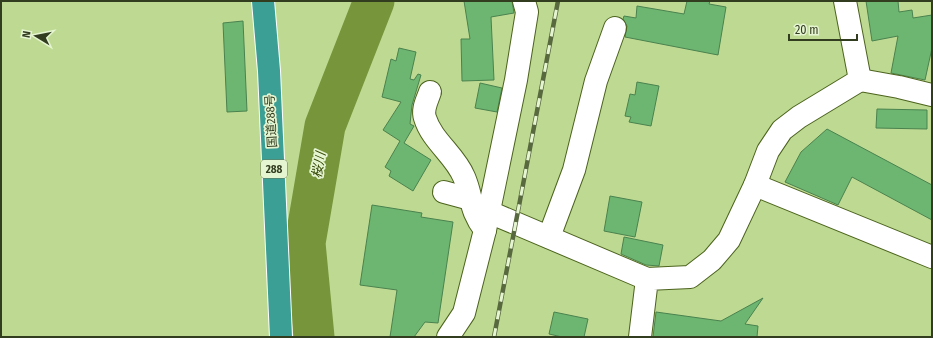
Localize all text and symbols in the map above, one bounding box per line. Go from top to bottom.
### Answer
north arrow [16,16,56,56]
scale bar [789,16,857,42]
text: 20 m [795,23,819,37]
text: N [20,30,34,39]
street label: 国道288号 [263,94,279,148]
water label: 桜川 [309,149,328,179]
road number: 288 [261,160,287,178]

